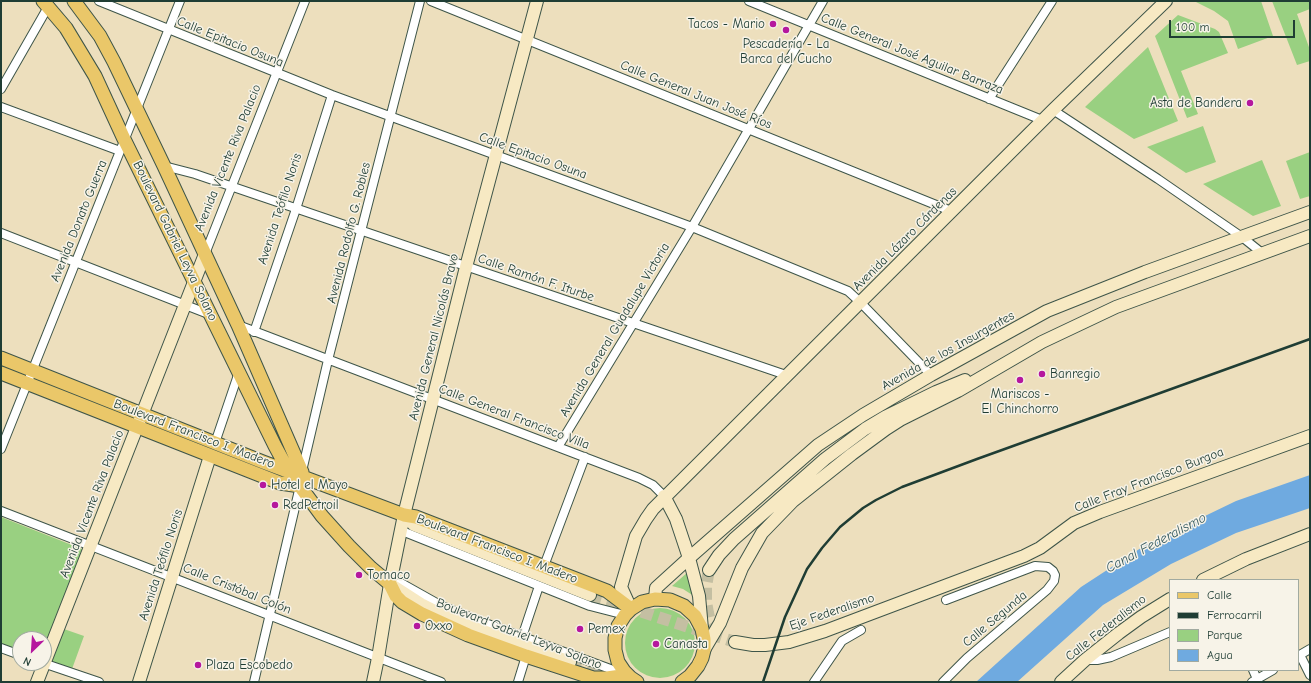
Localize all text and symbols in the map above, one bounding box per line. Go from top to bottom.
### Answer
street label: Calle General José Aguilar Barraza [819,10,1005,98]
scale bar [1171,12,1297,38]
street label: Calle Epitacio Osuna [174,13,286,71]
place label: Tacos - Mario [688,16,765,32]
marker: Tacos - Mario [768,19,778,29]
text: 100 m [1176,20,1209,34]
marker: Pescadería - La Barca del Cucho [781,25,791,35]
place label: Pescadería - La Barca del Cucho [740,36,832,67]
street label: Calle General Juan José Ríos [618,57,774,133]
street label: Avenida Vicente Riva Palacio [191,82,265,234]
place label: Asta de Bandera [1150,95,1242,111]
marker: Asta de Bandera [1245,98,1255,108]
street label: Calle Epitacio Osuna [477,129,589,183]
street label: Avenida Teófilo Noris [255,151,305,267]
street label: Avenida Donato Guerra [47,158,111,284]
street label: Boulevard Gabriel Leyva Solano [129,158,221,324]
street label: Avenida Rodolfo G. Robles [324,161,374,305]
street label: Avenida Lázaro Cárdenas [850,184,960,294]
street label: Avenida General Guadalupe Victoria [557,240,673,420]
street label: Calle Ramón F. Iturbe [476,251,596,305]
street label: Avenida General Nicolás Bravo [406,252,462,422]
street label: Avenida de los Insurgentes [879,308,1017,394]
place label: Banregio [1050,366,1100,382]
marker: Banregio [1037,369,1047,379]
marker: Mariscos - El Chinchorro [1015,375,1025,385]
street label: Calle General Francisco Villa [436,381,592,453]
place label: Mariscos - El Chinchorro [981,386,1059,417]
street label: Boulevard Francisco I. Madero [111,396,277,472]
street label: Avenida Vicente Riva Palacio [57,428,127,580]
street label: Calle Fray Francisco Burgoa [1072,444,1226,516]
place label: Hotel el Mayo [271,477,348,493]
marker: Hotel el Mayo [258,480,268,490]
place label: RedPetroil [283,497,339,513]
marker: RedPetroil [270,500,280,510]
street label: Avenida Teófilo Noris [136,507,186,623]
water label: Canal Federalismo [1103,509,1209,577]
street label: Boulevard Francisco I. Madero [414,511,580,587]
street label: Calle Cristóbal Colón [180,560,294,618]
place label: Tomaco [367,567,410,583]
marker: Tomaco [354,570,364,580]
legend [1169,579,1299,671]
street label: Calle Segunda [960,588,1030,650]
text: Calle [1207,588,1232,602]
street label: Eje Federalismo [787,590,877,634]
street label: Calle Federalismo [1062,592,1150,664]
street label: Boulevard Gabriel Leyva Solano [434,595,604,673]
text: Ferrocarril [1207,608,1262,622]
place label: Oxxo [425,618,452,634]
marker: Oxxo [412,621,422,631]
place label: Pemex [588,621,625,637]
marker: Pemex [575,624,585,634]
text: Parque [1207,628,1242,642]
north arrow [12,631,52,671]
place label: Canasta [664,636,708,652]
marker: Canasta [651,639,661,649]
text: Agua [1207,648,1233,662]
text: N [21,654,33,669]
place label: Plaza Escobedo [206,657,293,673]
marker: Plaza Escobedo [193,660,203,670]

